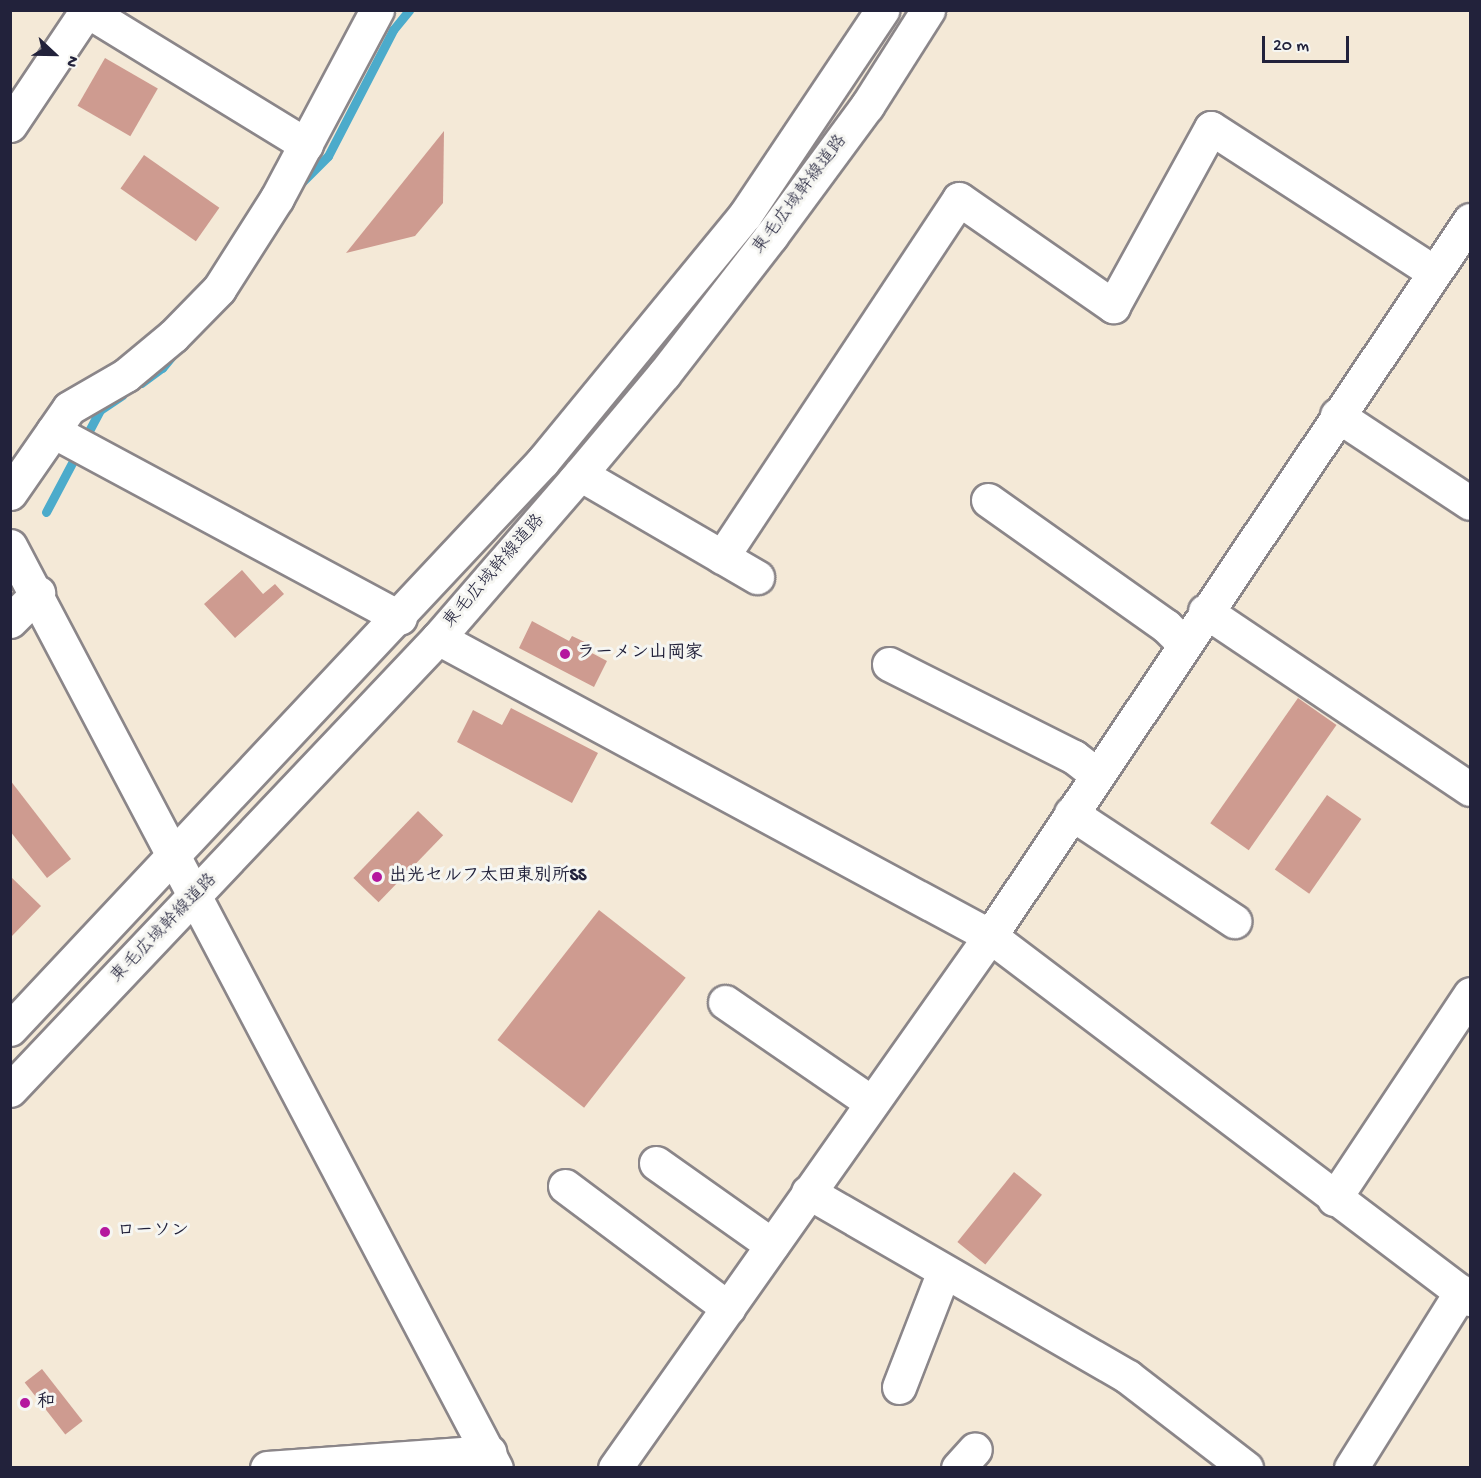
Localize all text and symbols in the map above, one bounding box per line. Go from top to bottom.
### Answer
north arrow [24,24,84,84]
scale bar [1265,24,1352,62]
text: 20 m [1273,36,1309,57]
text: N [60,53,82,69]
street label: 東毛広域幹線道路 [749,131,853,259]
street label: 東毛広域幹線道路 [440,511,550,633]
place label: ラーメン山岡家 [577,643,703,665]
marker: ラーメン山岡家 [558,647,572,661]
place label: 出光セルフ太田東別所SS [389,866,586,888]
street label: 東毛広域幹線道路 [107,870,223,988]
marker: 出光セルフ太田東別所SS [370,870,384,884]
place label: ローソン [117,1221,189,1243]
marker: ローソン [98,1225,112,1239]
place label: 和 [37,1392,55,1414]
marker: 和 [18,1396,32,1410]

